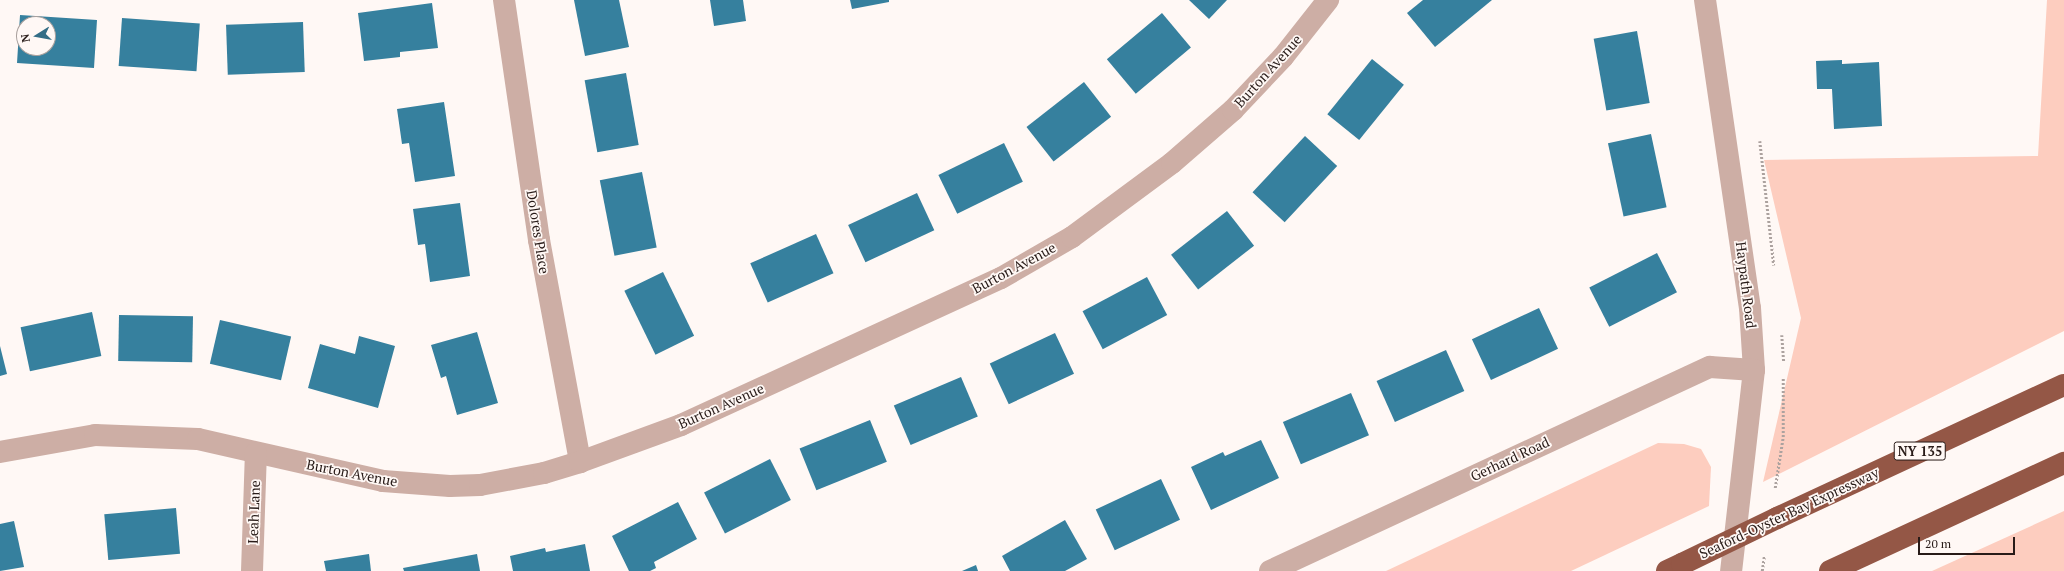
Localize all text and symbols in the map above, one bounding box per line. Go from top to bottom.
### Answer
north arrow [16,16,56,56]
street label: Burton Avenue [1231,31,1305,111]
text: N [18,33,33,44]
street label: Dolores Place [523,189,553,275]
street label: Burton Avenue [969,239,1059,297]
street label: Haypath Road [1732,241,1760,329]
street label: Burton Avenue [675,380,767,432]
street label: Gerhard Road [1468,433,1552,485]
road number: NY 135 [1893,440,1947,462]
street label: Burton Avenue [305,456,399,490]
street label: Seaford-Oyster Bay Expressway [1697,464,1881,562]
street label: Leah Lane [244,480,264,544]
scale bar [1920,529,2017,555]
text: 20 m [1925,536,1951,551]

